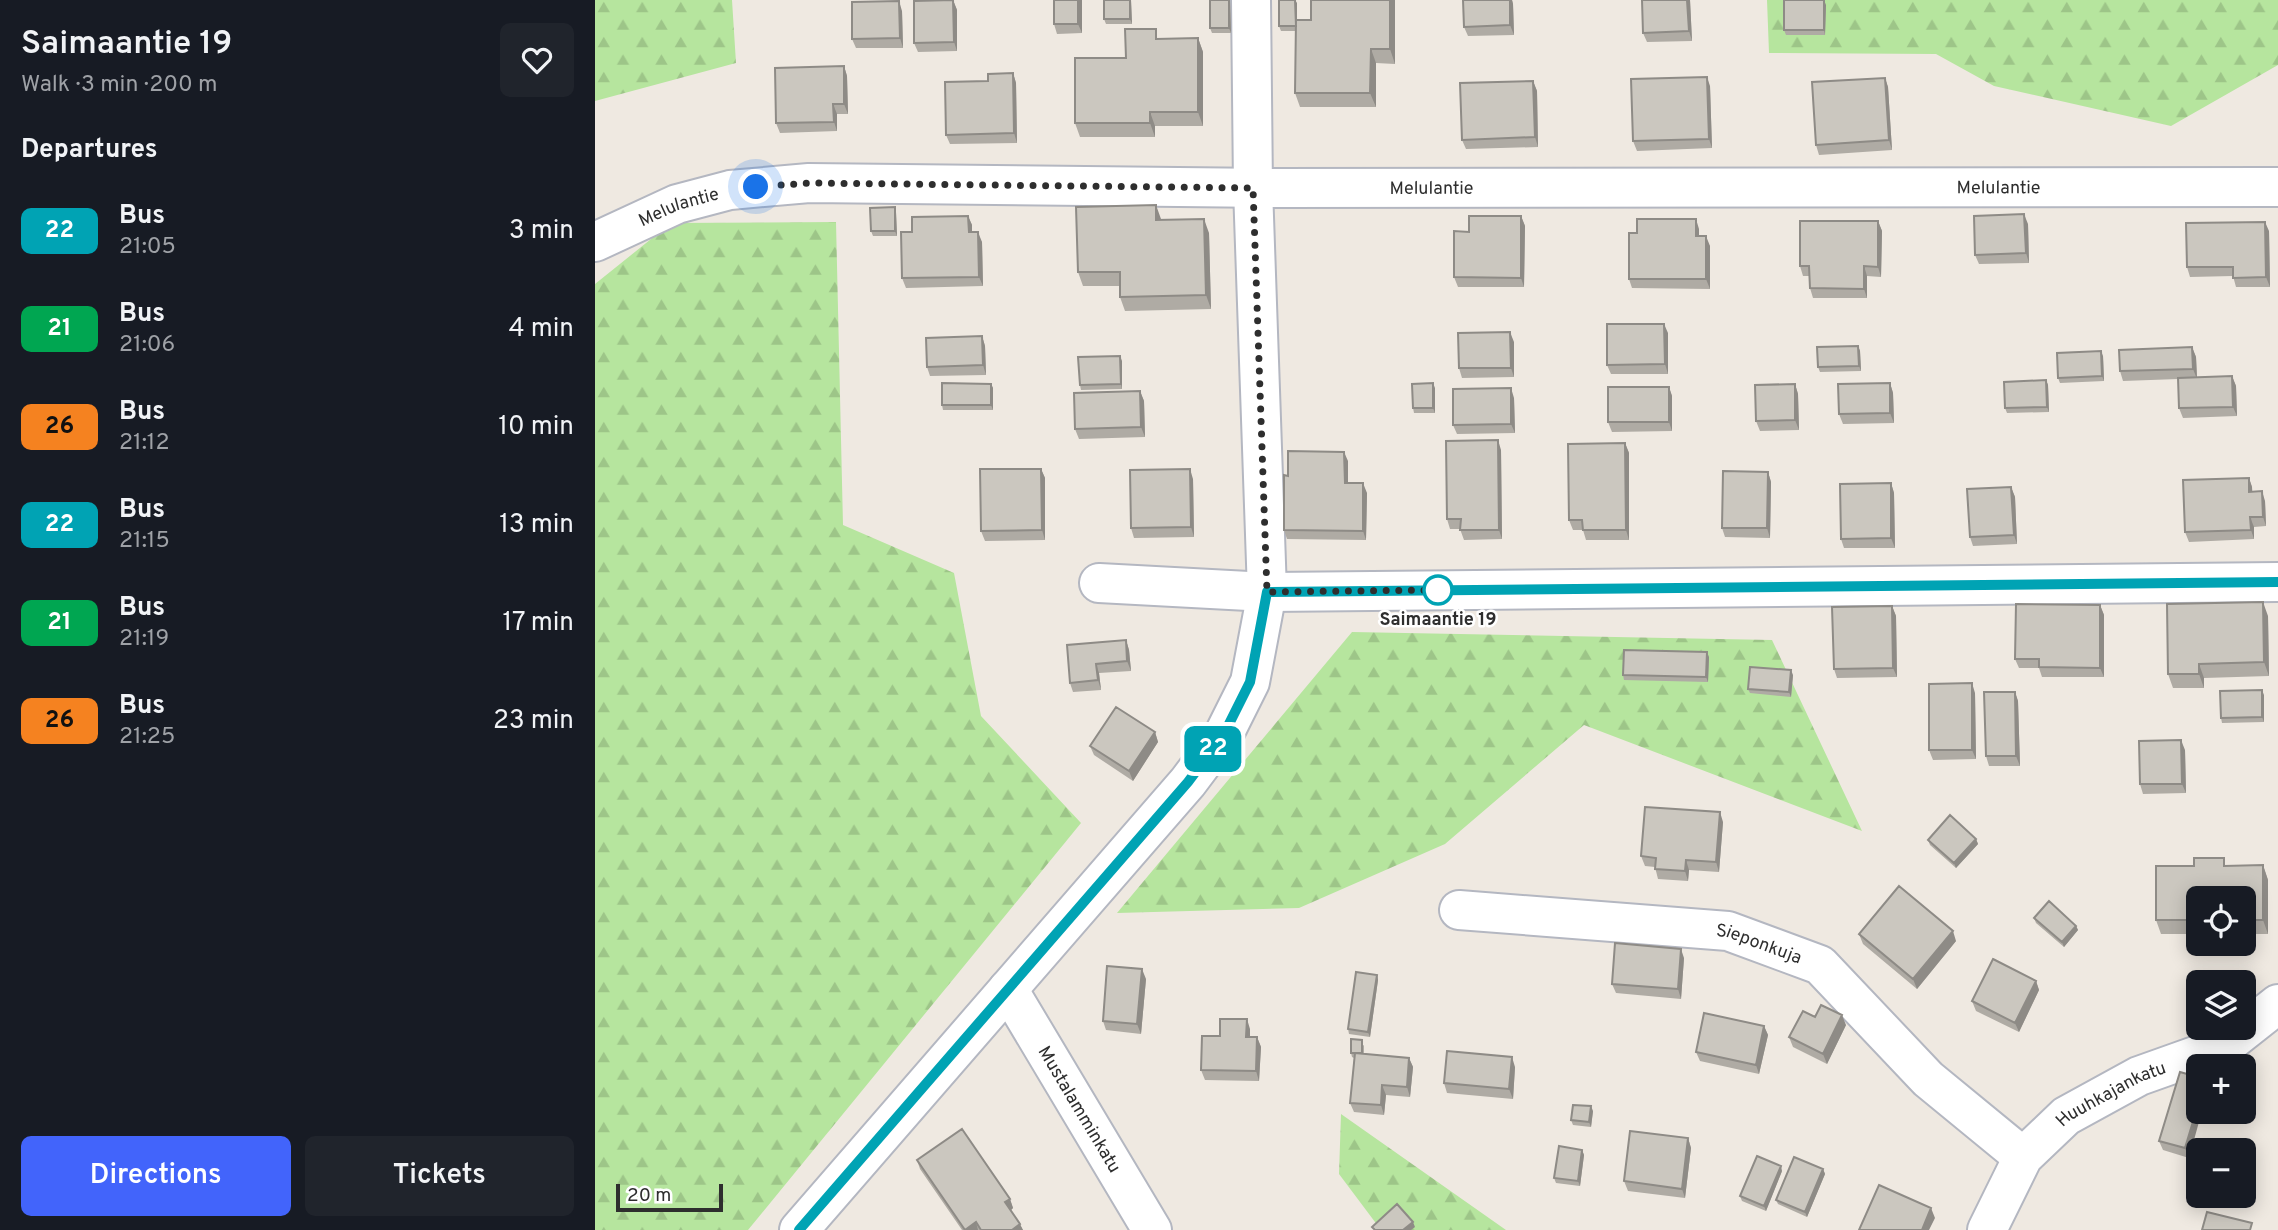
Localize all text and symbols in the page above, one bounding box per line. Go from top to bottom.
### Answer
button: heart [500,23,574,97]
text: Saimaantie 19 [21,24,232,66]
text: Walk · 3 min · 200 m [21,71,218,100]
text: Departures [21,134,158,167]
your location [738,169,773,204]
street label: Melulantie [1956,177,2041,200]
street label: Melulantie [1389,178,1474,201]
street label: Melulantie [635,183,722,233]
text: Bus [119,200,165,233]
text: 3 min [509,215,574,248]
text: 22 [45,216,74,246]
text: 21:05 [119,233,176,262]
text: Bus [119,298,165,331]
text: 4 min [508,313,574,346]
text: 21 [47,314,72,344]
text: 21:06 [119,331,175,360]
text: Bus [119,396,165,429]
text: 10 min [498,411,574,444]
text: 26 [45,412,74,442]
text: 21:12 [119,429,170,458]
text: Bus [119,494,165,527]
text: 13 min [499,509,574,542]
text: 22 [45,510,74,540]
text: 21:15 [119,527,170,556]
marker: Saimaantie 19 [1423,575,1453,605]
text: Bus [119,592,165,625]
text: 17 min [502,607,574,640]
text: 21 [47,608,72,638]
place label: Saimaantie 19 [1379,609,1497,632]
text: 21:19 [119,625,169,654]
text: Bus [119,690,165,723]
text: 23 min [493,705,574,738]
text: 26 [45,706,74,736]
text: 21:25 [119,723,175,752]
line badge: 22 [1181,726,1245,772]
text: 22 [1198,734,1228,764]
map controls [2186,886,2256,1208]
button: locate [2186,886,2256,956]
street label: Sieponkuja [1715,920,1805,970]
button: layers [2186,970,2256,1040]
street label: Mustalamminkatu [1032,1042,1125,1178]
button: + [2186,1054,2256,1124]
street label: Huuhkajankatu [2051,1057,2169,1133]
button: Directions [21,1136,291,1216]
button: Tickets [305,1136,574,1216]
button: − [2186,1138,2256,1208]
scale bar [616,1181,723,1213]
text: 20 m [627,1184,671,1208]

